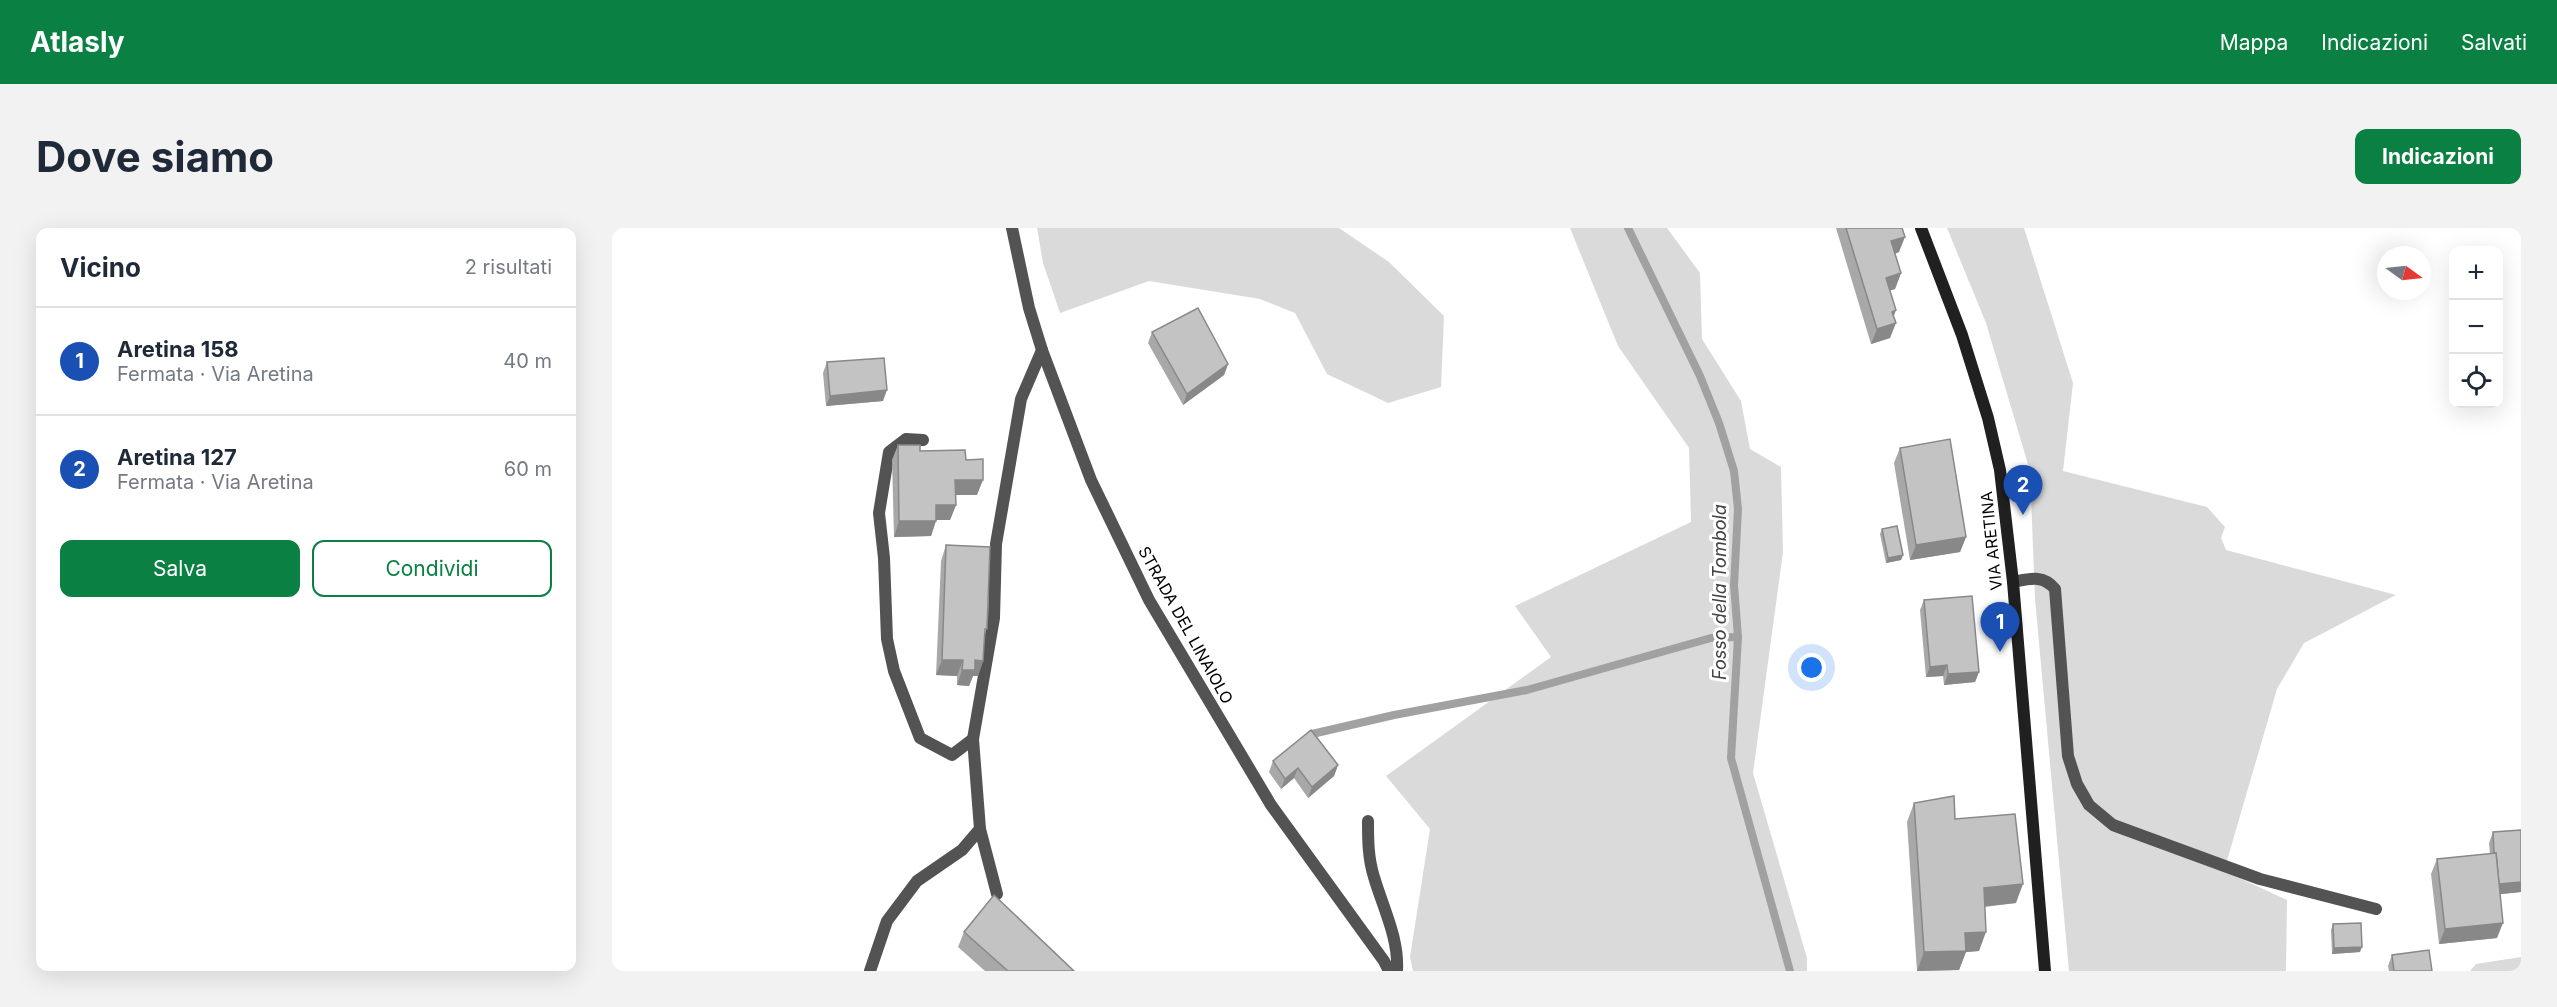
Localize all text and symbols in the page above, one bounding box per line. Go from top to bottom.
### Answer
text: Atlasly [30,25,125,59]
text: Mappa [2220,30,2288,55]
text: Indicazioni [2321,30,2428,55]
text: Salvati [2461,30,2527,55]
button: Indicazioni [2355,129,2521,184]
text: Dove siamo [36,131,274,182]
north arrow [2377,246,2431,300]
map controls [2449,246,2503,408]
button: + [2449,246,2503,300]
text: Vicino [60,252,141,283]
text: 2 risultati [465,255,552,279]
button: − [2449,300,2503,354]
text: Aretina 158 [117,336,239,362]
text: 1 [75,349,84,373]
text: 40 m [503,349,552,373]
button: locate [2449,354,2503,408]
text: Fermata · Via Aretina [117,362,314,386]
text: Aretina 127 [117,444,237,470]
text: 2 [73,457,86,481]
text: 60 m [504,457,552,481]
pin: 2 [2004,466,2042,515]
text: Fermata · Via Aretina [117,470,314,494]
street label: VIA ARETINA [1976,490,2006,592]
water label: Fosso della Tombola [1709,504,1730,680]
button: Salva [60,540,300,597]
button: Condividi [312,540,552,597]
street label: STRADA DEL LINAIOLO [1134,543,1238,707]
pin: 1 [1980,602,2020,652]
your location [1797,653,1826,682]

